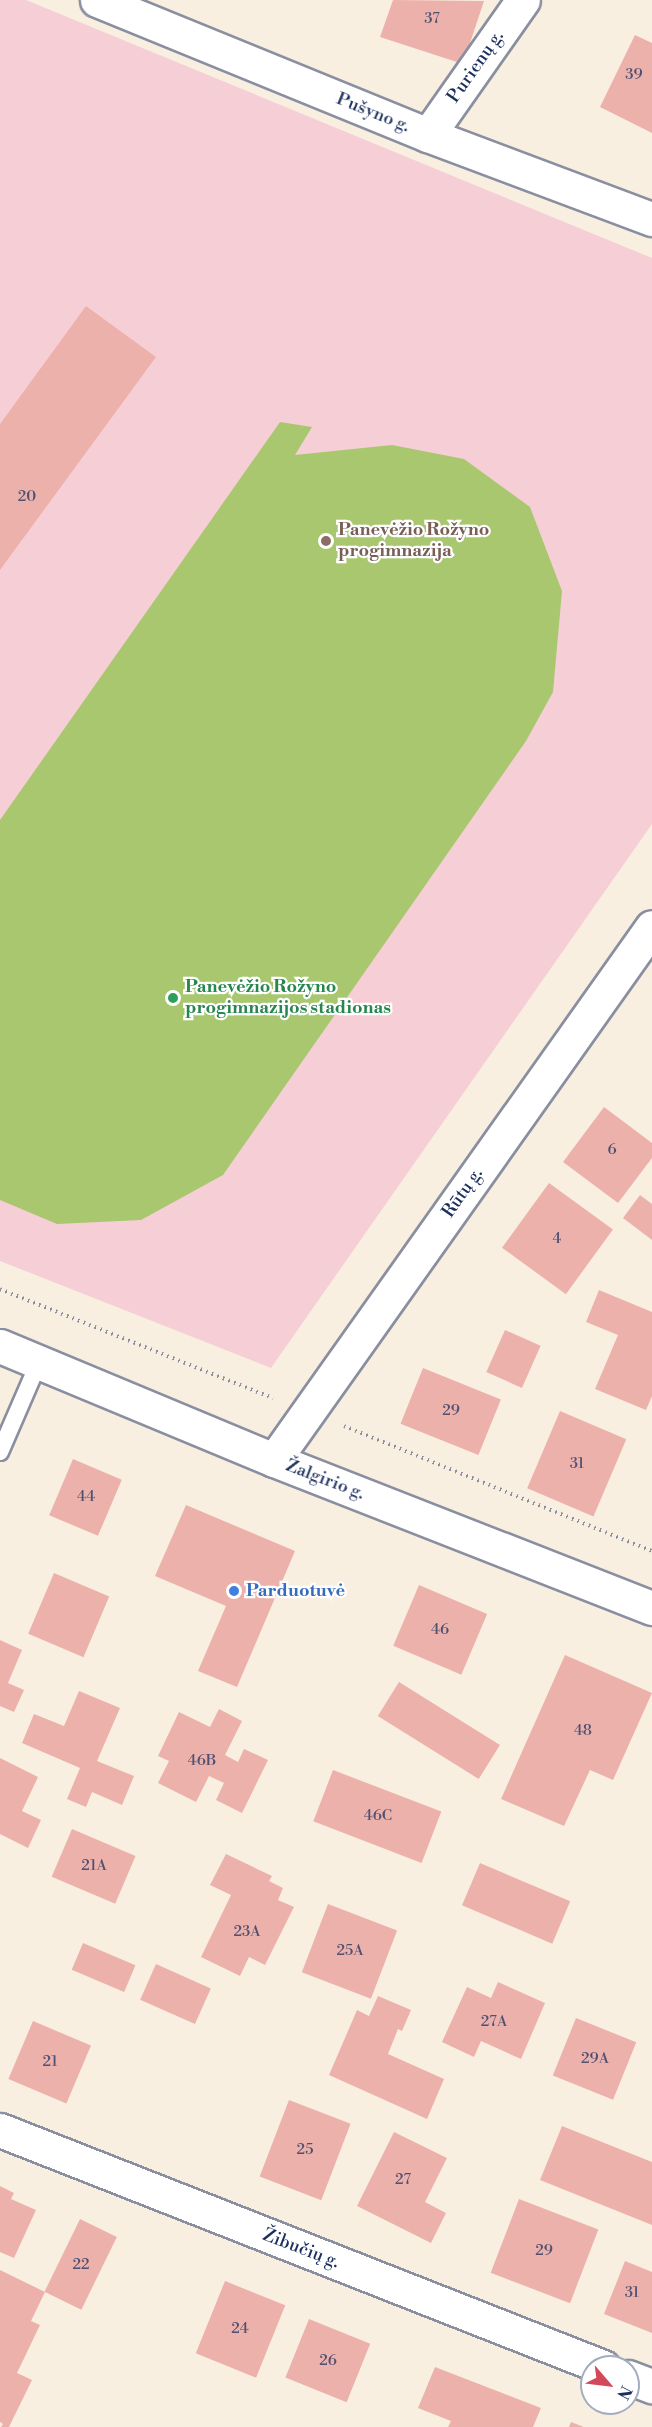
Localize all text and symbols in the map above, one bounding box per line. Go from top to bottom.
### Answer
house number: 37 [424,10,440,28]
street label: Purienų g. [443,27,509,107]
house number: 39 [625,66,643,84]
street label: Pušyno g. [333,88,413,138]
house number: 20 [18,488,36,506]
place label: Panevėžio Rožyno progimnazija [338,520,489,562]
marker: Panevėžio Rožyno progimnazija [319,534,333,548]
place label: Panevėžio Rožyno progimnazijos stadionas [185,977,391,1020]
marker: Panevėžio Rožyno progimnazijos stadionas [166,991,180,1005]
house number: 6 [607,1141,617,1159]
street label: Rūtų g. [438,1164,488,1222]
house number: 4 [553,1230,561,1248]
house number: 29 [442,1402,460,1420]
street label: Žalgirio g. [283,1455,367,1505]
house number: 31 [570,1455,584,1473]
house number: 44 [77,1488,95,1506]
place label: Parduotuvė [246,1580,345,1602]
marker: Parduotuvė [227,1584,241,1598]
house number: 46 [431,1621,449,1639]
house number: 48 [574,1722,592,1740]
house number: 46B [188,1752,216,1770]
house number: 46C [364,1807,392,1825]
house number: 21A [81,1857,107,1875]
house number: 23A [233,1923,261,1941]
house number: 25A [336,1942,364,1960]
house number: 27A [481,2013,507,2031]
house number: 29A [581,2050,609,2068]
house number: 21 [42,2053,58,2071]
house number: 25 [297,2141,313,2159]
house number: 27 [395,2171,411,2189]
street label: Žibučių g. [260,2225,342,2273]
house number: 29 [535,2242,553,2260]
house number: 22 [72,2256,90,2274]
house number: 31 [625,2284,639,2302]
house number: 24 [231,2320,249,2338]
house number: 26 [319,2352,337,2370]
north arrow [580,2355,640,2415]
text: N [612,2382,636,2403]

